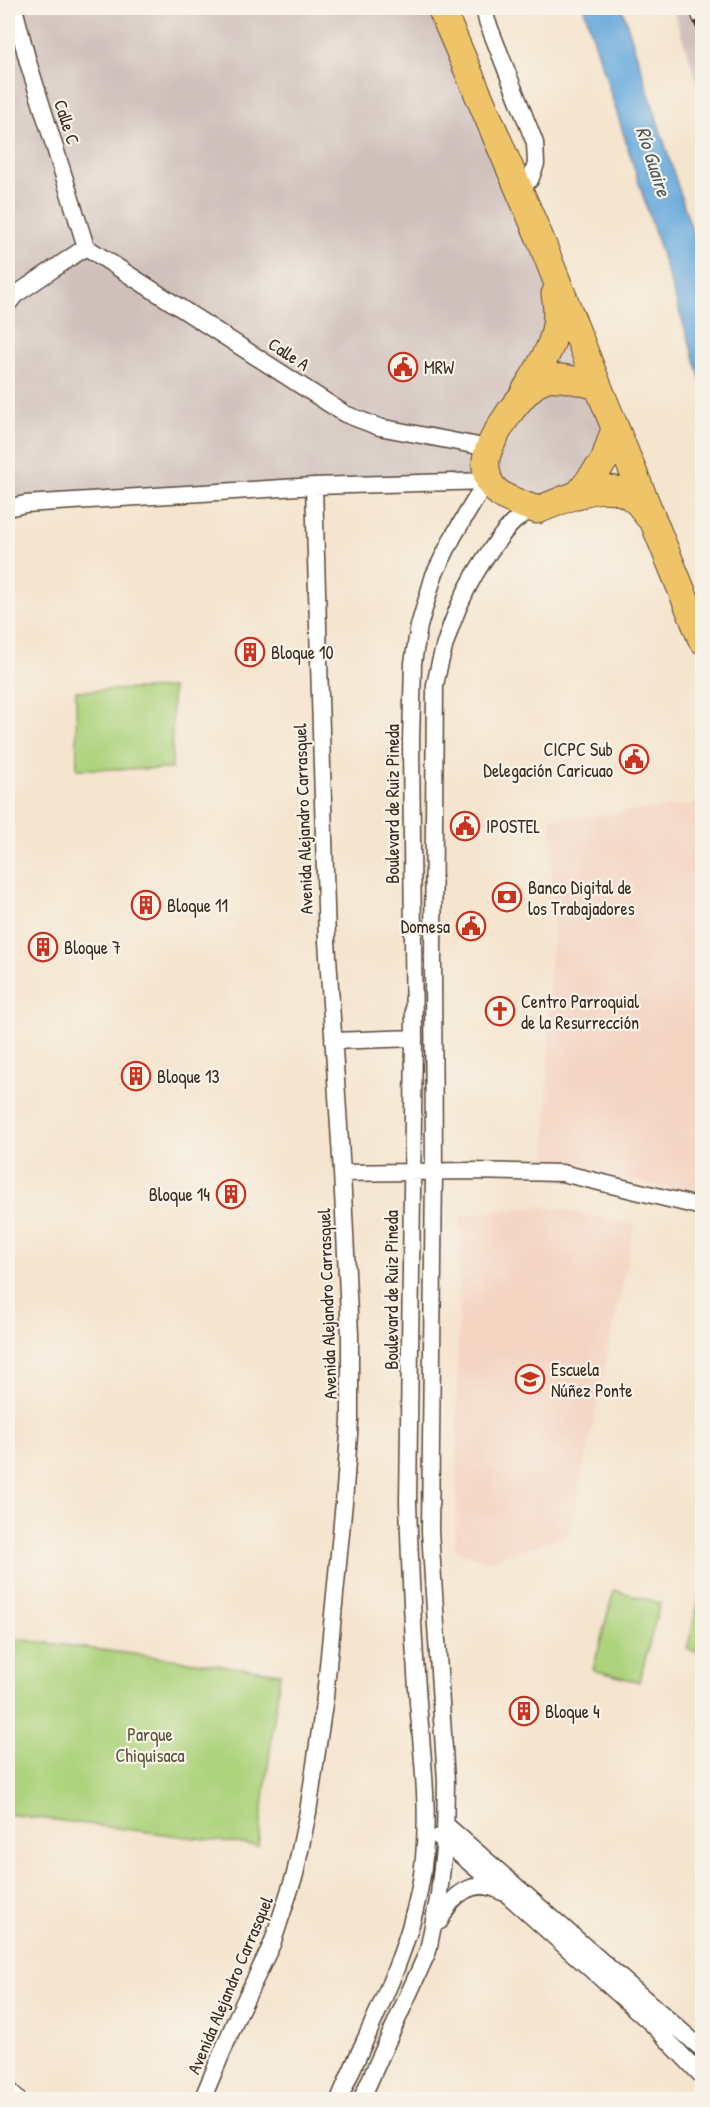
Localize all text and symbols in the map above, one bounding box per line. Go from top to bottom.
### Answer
street label: Calle C [48,96,86,148]
water label: Río Guaire [630,123,678,200]
street label: Calle A [263,331,315,377]
public building icon: MRW [387,351,419,383]
place label: MRW [424,355,454,380]
building icon: Bloque 10 [234,636,266,668]
place label: Bloque 10 [271,640,334,665]
street label: Avenida Alejandro Carrasquel [287,723,319,915]
street label: Boulevard de Ruiz Pineda [380,724,405,884]
place label: CICPC Sub Delegación Caricuao [483,737,613,783]
public building icon: CICPC Sub Delegación Caricuao [618,743,650,775]
public building icon: IPOSTEL [449,810,481,842]
place label: IPOSTEL [486,814,541,839]
place label: Banco Digital de los Trabajadores [528,875,635,921]
bank icon: Banco Digital de los Trabajadores [491,881,523,913]
building icon: Bloque 11 [130,889,162,921]
place label: Bloque 11 [167,893,228,918]
public building icon: Domesa [455,910,487,942]
place label: Domesa [401,914,450,939]
building icon: Bloque 7 [27,931,59,963]
place label: Bloque 7 [64,935,121,960]
place label: Centro Parroquial de la Resurrección [521,989,639,1035]
church icon: Centro Parroquial de la Resurrección [484,995,516,1027]
building icon: Bloque 13 [120,1060,152,1092]
place label: Bloque 13 [157,1064,220,1089]
building icon: Bloque 14 [215,1178,247,1210]
place label: Bloque 14 [149,1182,210,1207]
street label: Avenida Alejandro Carrasquel [311,1208,343,1400]
street label: Boulevard de Ruiz Pineda [379,1210,404,1370]
place label: Escuela Núñez Ponte [551,1357,632,1403]
school or university icon: Escuela Núñez Ponte [514,1363,546,1395]
building icon: Bloque 4 [508,1695,540,1727]
place label: Bloque 4 [545,1699,600,1724]
park label: Parque Chiquisaca [115,1722,185,1768]
street label: Avenida Alejandro Carrasquel [181,1892,279,2078]

